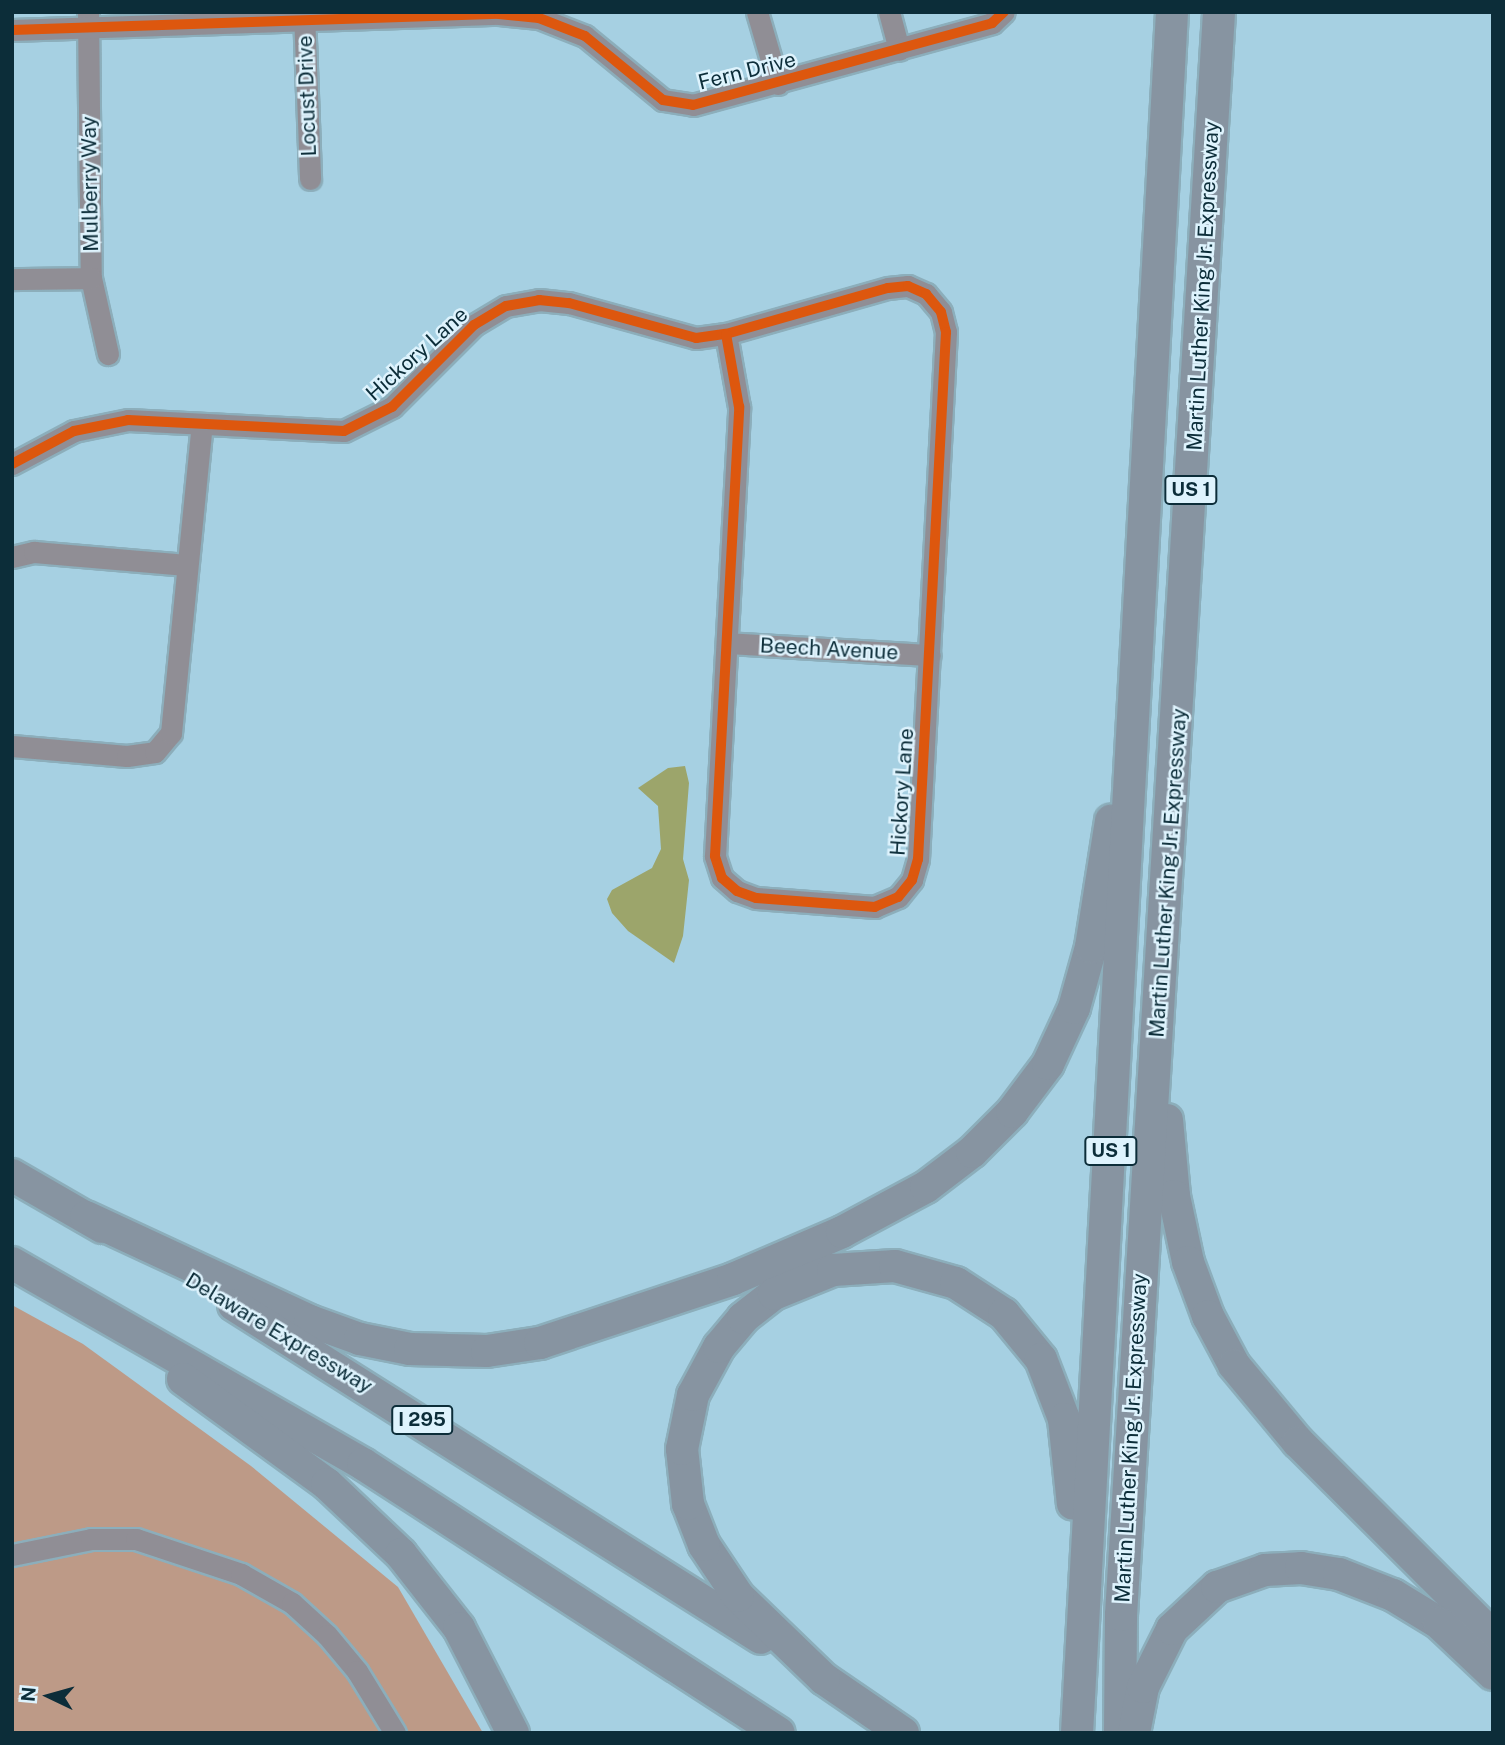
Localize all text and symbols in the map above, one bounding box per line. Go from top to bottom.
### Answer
street label: Locust Drive [292,35,322,157]
street label: Fern Drive [696,47,798,95]
street label: Mulberry Way [76,116,104,252]
street label: Martin Luther King Jr. Expressway [1182,121,1224,451]
street label: Hickory Lane [361,302,473,406]
road number: US 1 [1163,475,1219,505]
street label: Beech Avenue [759,633,899,665]
street label: Martin Luther King Jr. Expressway [1144,707,1192,1039]
street label: Hickory Lane [885,727,919,857]
road number: US 1 [1083,1135,1139,1166]
street label: Delaware Expressway [181,1267,377,1399]
street label: Martin Luther King Jr. Expressway [1110,1273,1152,1603]
road number: I 295 [390,1404,453,1436]
north arrow [14,1661,84,1731]
text: N [16,1686,40,1703]

